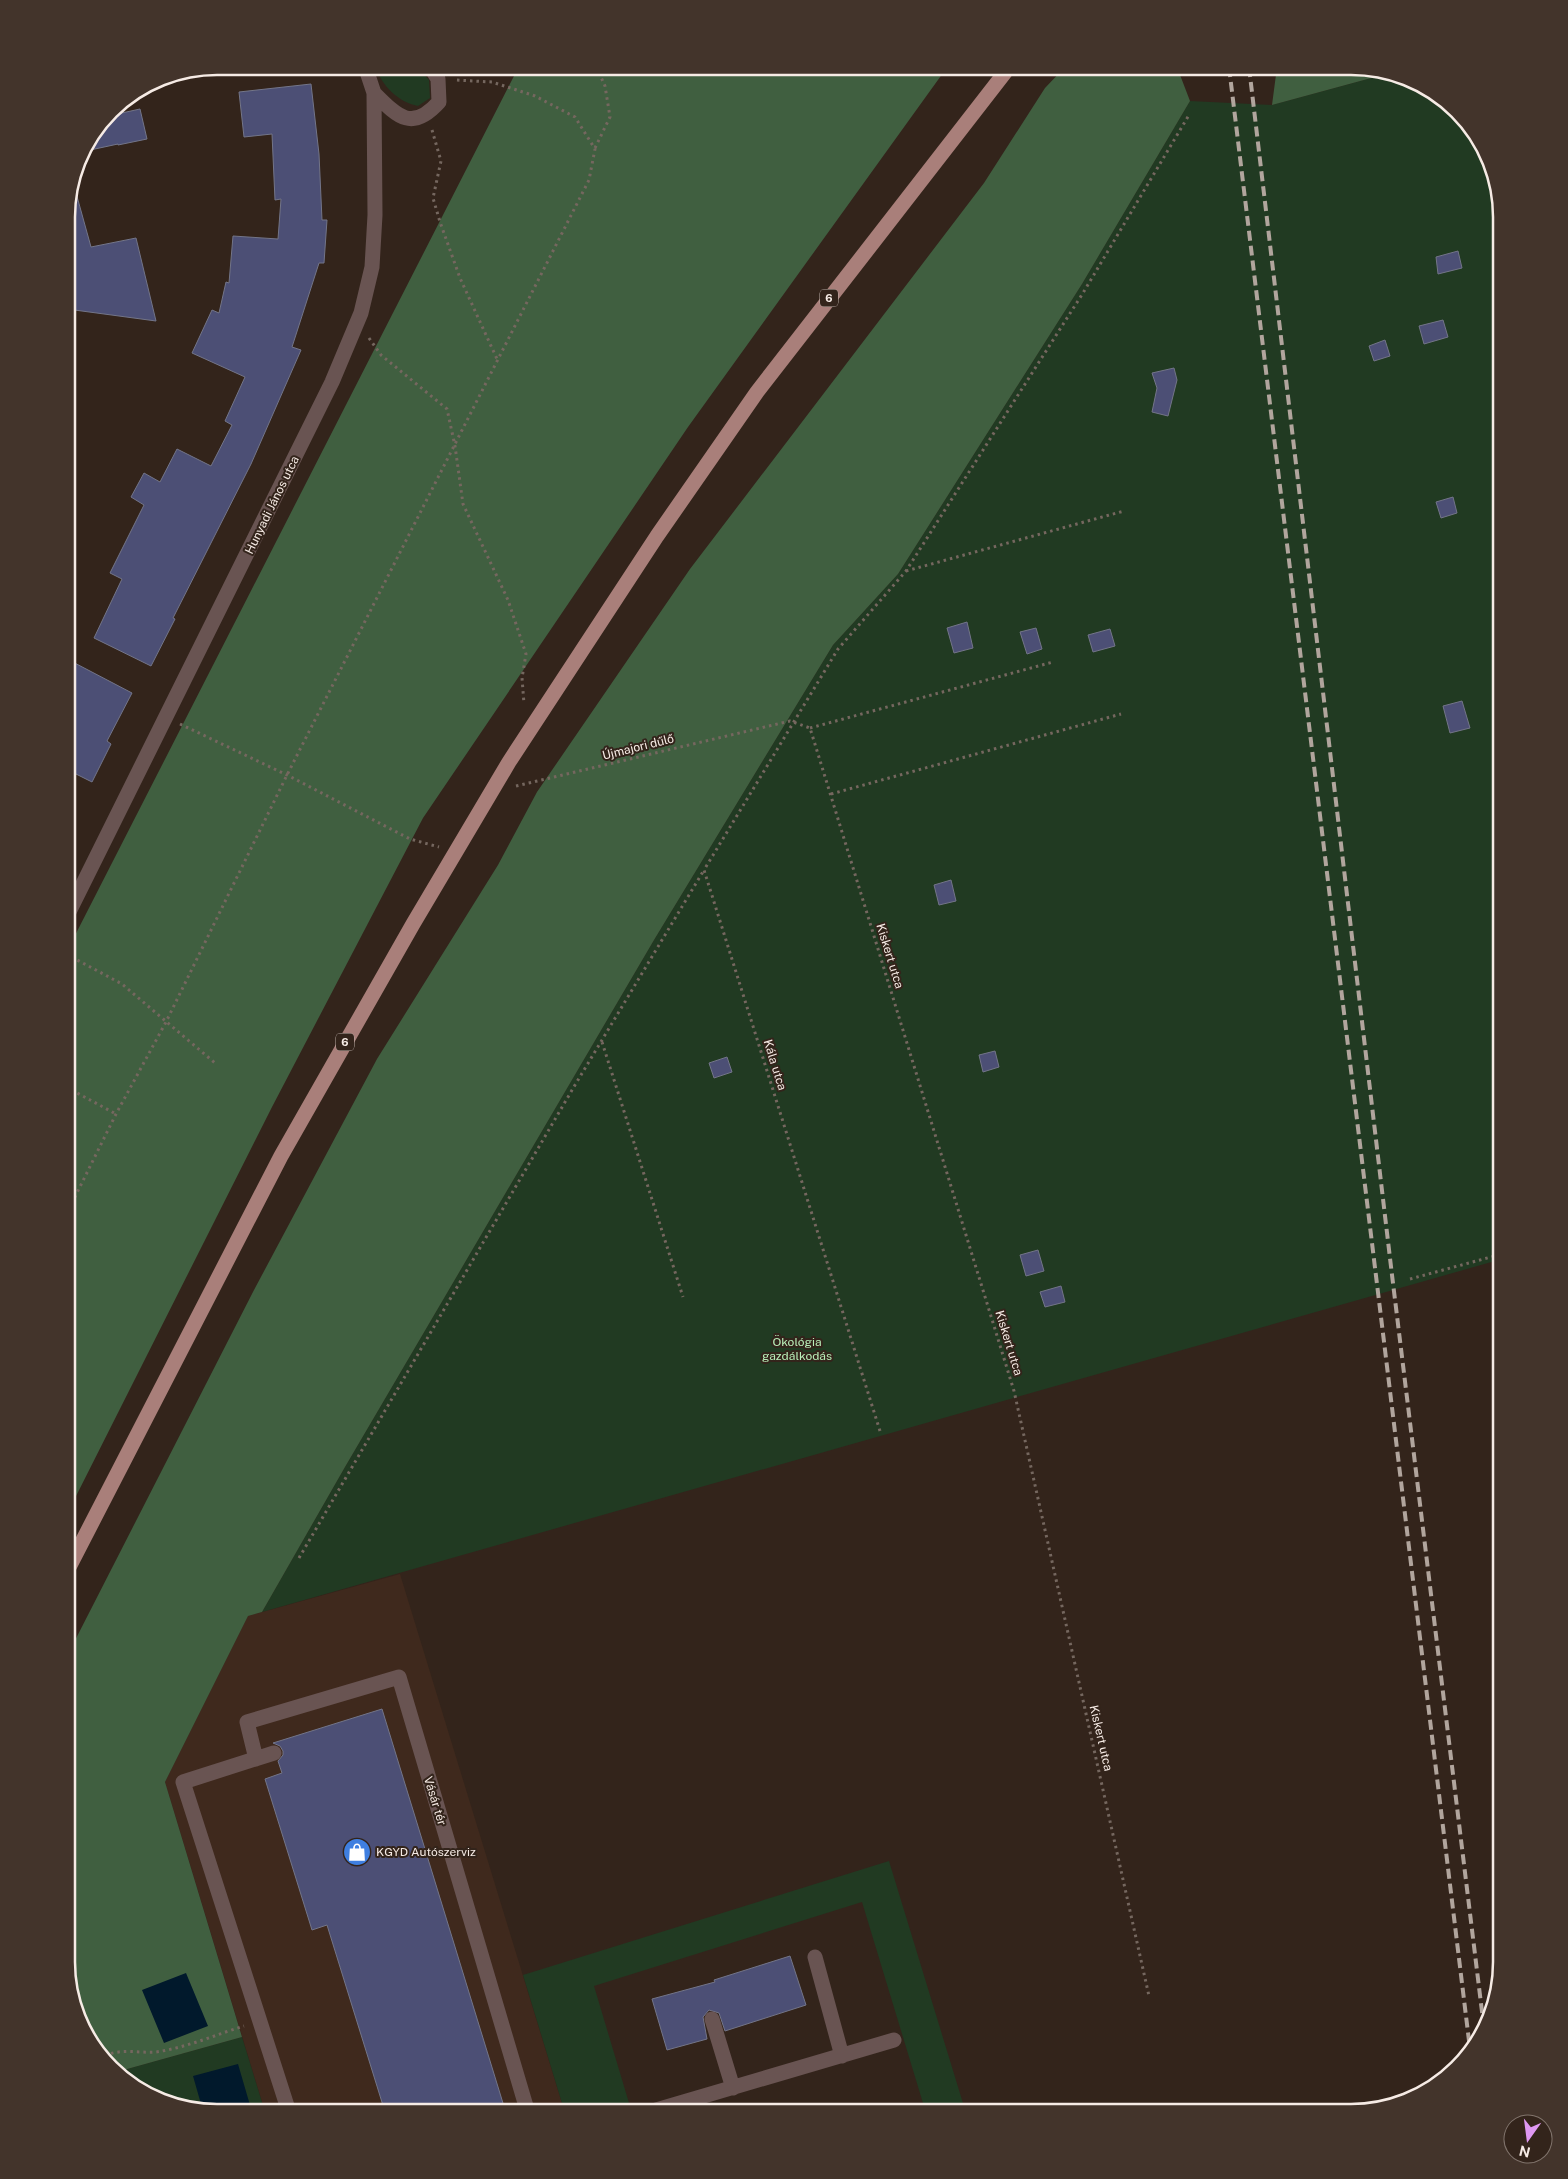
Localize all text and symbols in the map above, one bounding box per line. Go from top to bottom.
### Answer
road number: 6 [820,290,838,306]
street label: Hunyadi János utca [242,454,302,556]
street label: Újmajori dűlő [601,731,675,763]
street label: Kiskert utca [873,922,907,990]
road number: 6 [336,1034,354,1050]
street label: Kála utca [761,1038,789,1092]
street label: Kiskert utca [992,1309,1026,1377]
park label: Ökológia gazdálkodás [762,1335,832,1363]
street label: Kiskert utca [1087,1704,1115,1772]
street label: Vásár tér [421,1775,449,1827]
shop icon: KGYD Autószerviz [342,1837,372,1867]
place label: KGYD Autószerviz [376,1845,476,1859]
north arrow [1503,2114,1553,2164]
text: N [1518,2143,1532,2161]

